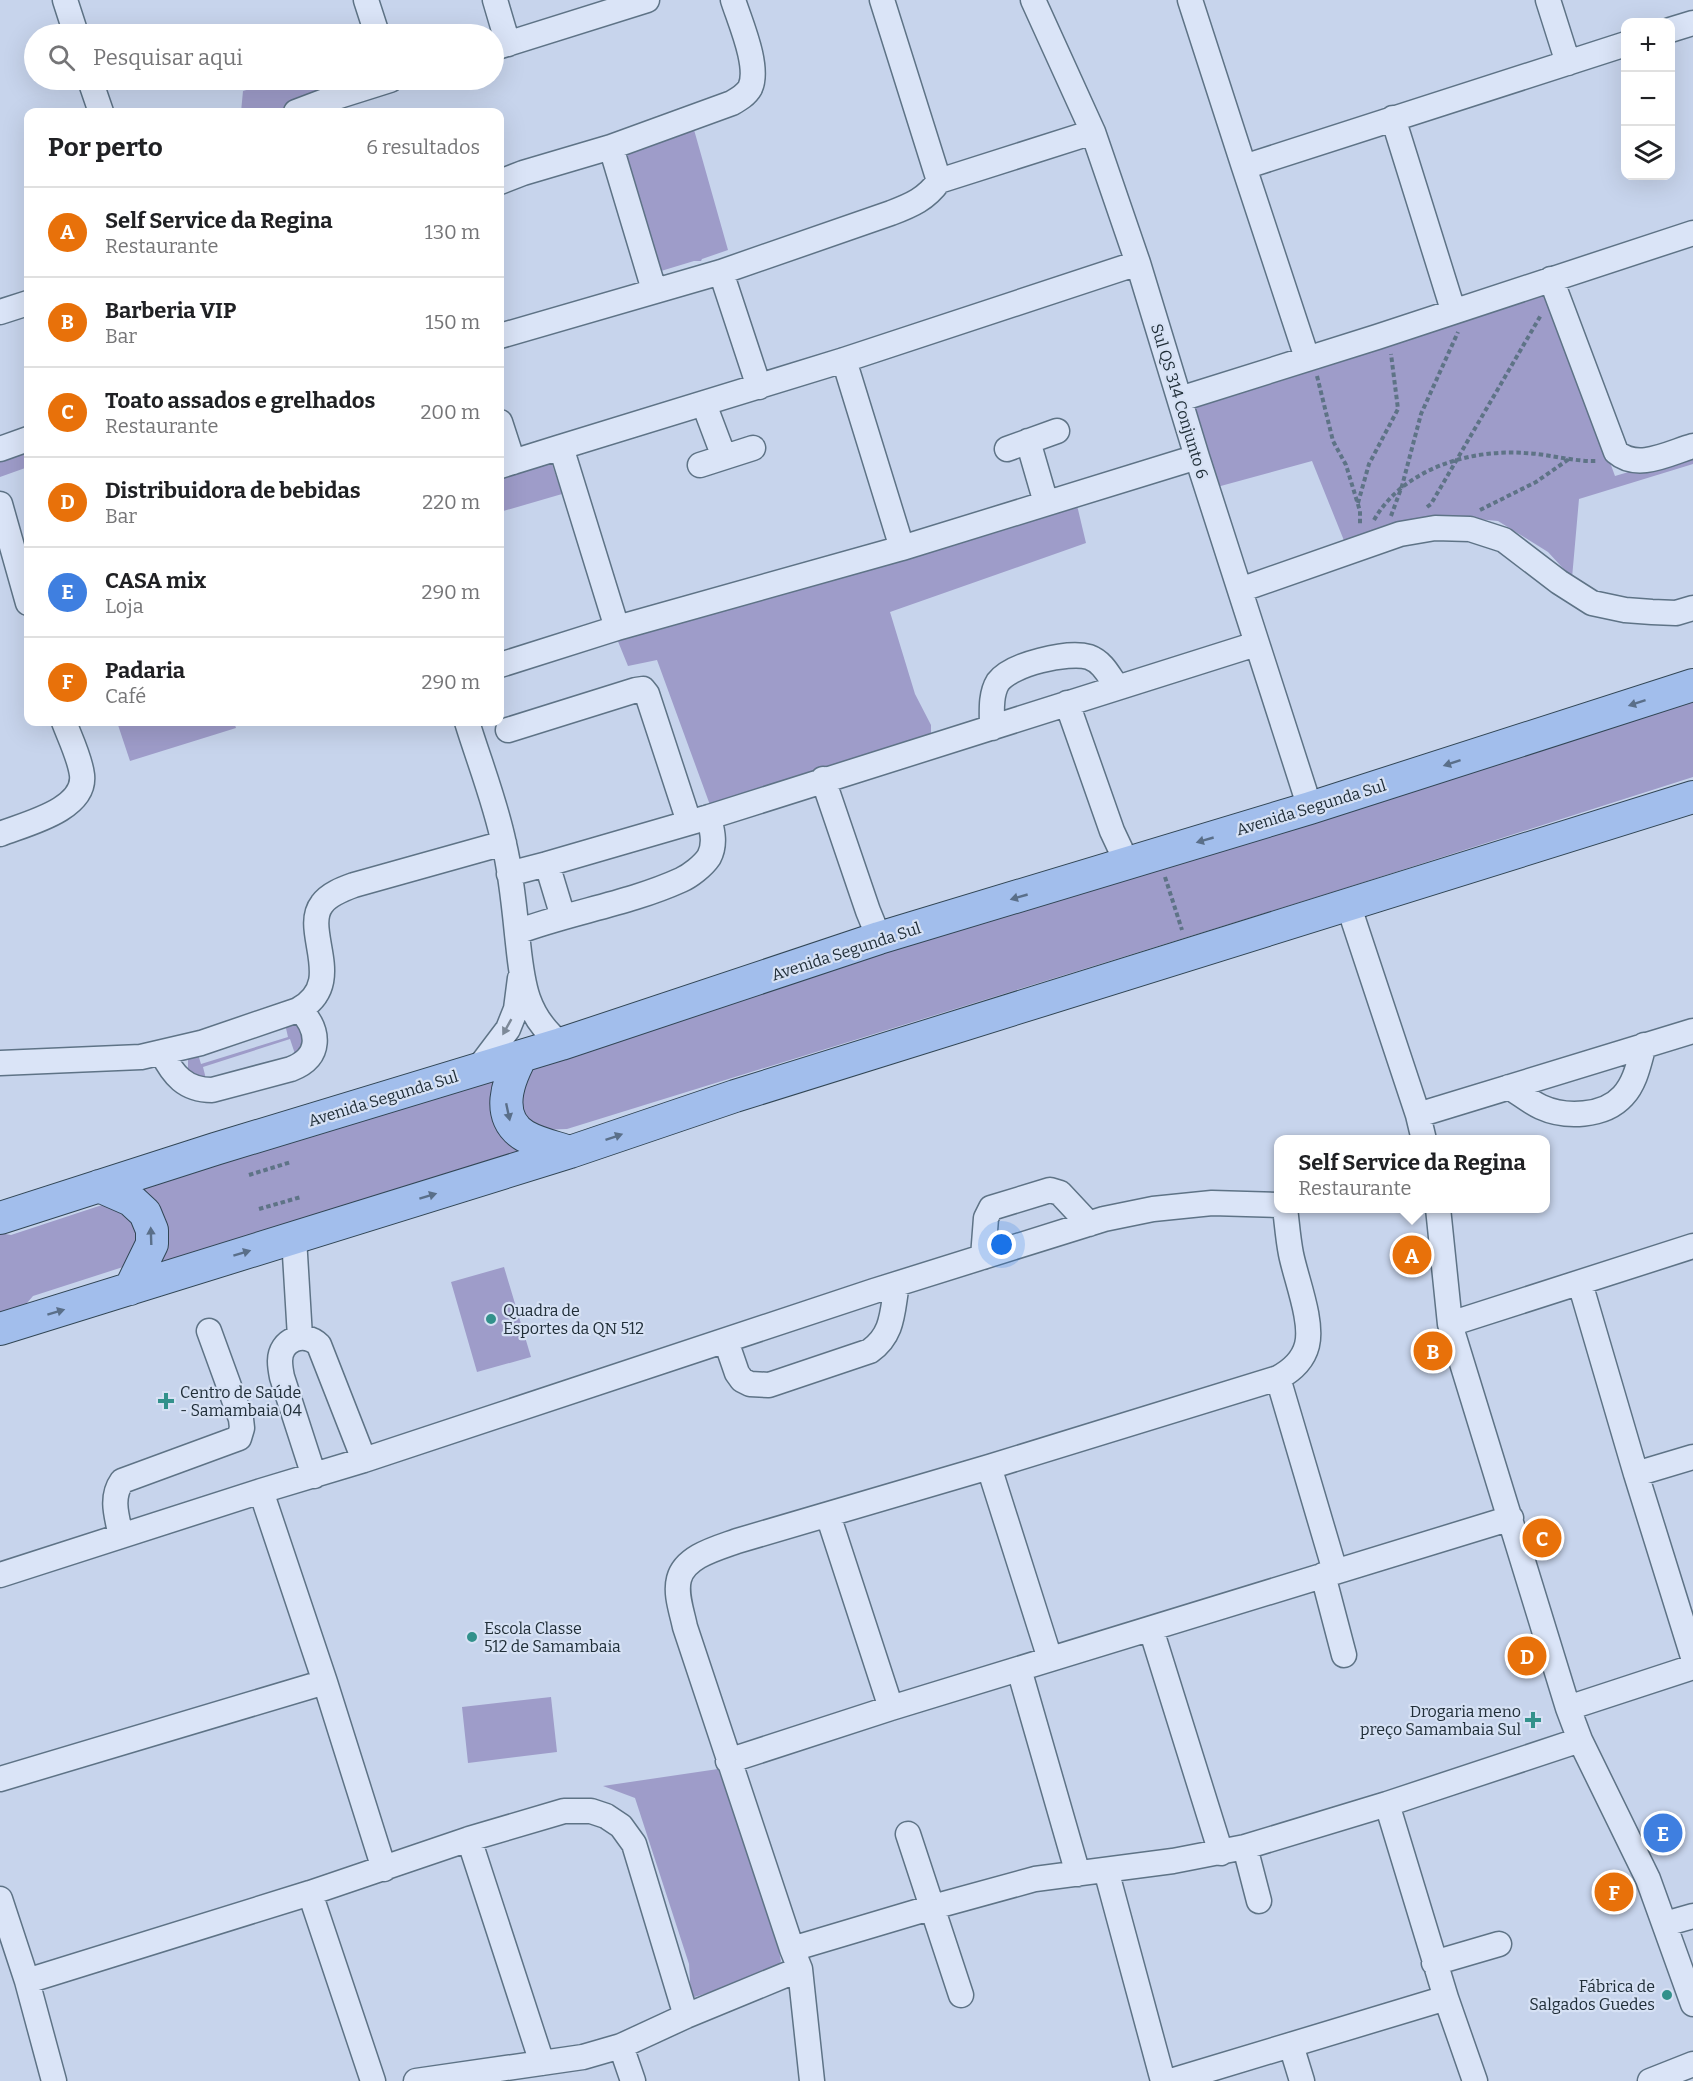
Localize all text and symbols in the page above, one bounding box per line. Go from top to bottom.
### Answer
map controls [1621,18,1675,180]
button: + [1621,18,1675,72]
search box [24,24,504,90]
icon: search [45,41,78,74]
text: Pesquisar aqui [93,44,243,71]
button: − [1621,72,1675,126]
button: layers [1621,126,1675,180]
text: Por perto [48,132,163,163]
text: 6 resultados [366,135,480,159]
text: Self Service da Regina [105,207,333,234]
text: A [60,220,75,244]
text: 130 m [425,220,480,244]
text: Restaurante [105,234,218,258]
text: Barberia VIP [105,297,236,324]
text: B [61,310,74,334]
text: 150 m [425,310,480,334]
street label: Sul QS 314 Conjunto 6 [1147,321,1212,481]
text: Bar [105,324,137,348]
text: Toato assados e grelhados [105,387,375,414]
text: C [61,400,74,424]
text: 200 m [420,400,480,424]
text: Restaurante [105,414,218,438]
text: Distribuidora de bebidas [105,477,361,504]
text: D [60,490,75,514]
text: 220 m [422,490,480,514]
text: Bar [105,504,137,528]
text: CASA mix [105,567,206,594]
text: E [61,580,74,604]
text: 290 m [422,580,480,604]
text: Loja [105,594,144,618]
text: Padaria [105,657,185,684]
text: F [62,670,73,694]
text: 290 m [422,670,480,694]
text: Café [105,684,146,708]
one-way arrow [1628,699,1646,708]
one-way arrow [1443,758,1461,768]
street label: Avenida Segunda Sul [1234,776,1389,839]
one-way arrow [1196,836,1214,845]
one-way arrow [1010,893,1028,902]
street label: Avenida Segunda Sul [769,918,924,985]
one-way arrow [502,1018,512,1035]
street label: Avenida Segunda Sul [306,1067,461,1130]
one-way arrow [504,1103,514,1121]
one-way arrow [605,1131,623,1141]
popup [1274,1135,1550,1213]
text: Self Service da Regina [1298,1149,1526,1176]
text: Restaurante [1298,1176,1412,1200]
one-way arrow [419,1191,437,1200]
one-way arrow [146,1226,155,1245]
your location [987,1230,1016,1259]
pin: A [1392,1232,1432,1278]
one-way arrow [233,1248,251,1257]
place label: Quadra de Esportes da QN 512 [503,1301,644,1338]
one-way arrow [47,1307,65,1316]
marker: Quadra de Esportes da QN 512 [484,1312,498,1326]
pin: B [1414,1328,1452,1374]
place label: Centro de Saúde - Samambaia 04 [180,1383,303,1420]
marker: Centro de Saúde - Samambaia 04 [157,1392,175,1410]
pin: C [1522,1516,1562,1560]
place label: Escola Classe 512 de Samambaia [484,1619,621,1656]
marker: Escola Classe 512 de Samambaia [465,1630,479,1644]
pin: D [1508,1634,1546,1678]
place label: Drogaria meno preço Samambaia Sul [1360,1702,1521,1739]
marker: Drogaria meno preço Samambaia Sul [1526,1713,1540,1727]
pin: E [1644,1810,1682,1856]
pin: F [1594,1870,1634,1914]
place label: Fábrica de Salgados Guedes [1529,1977,1655,2014]
marker: Fábrica de Salgados Guedes [1660,1988,1674,2002]

